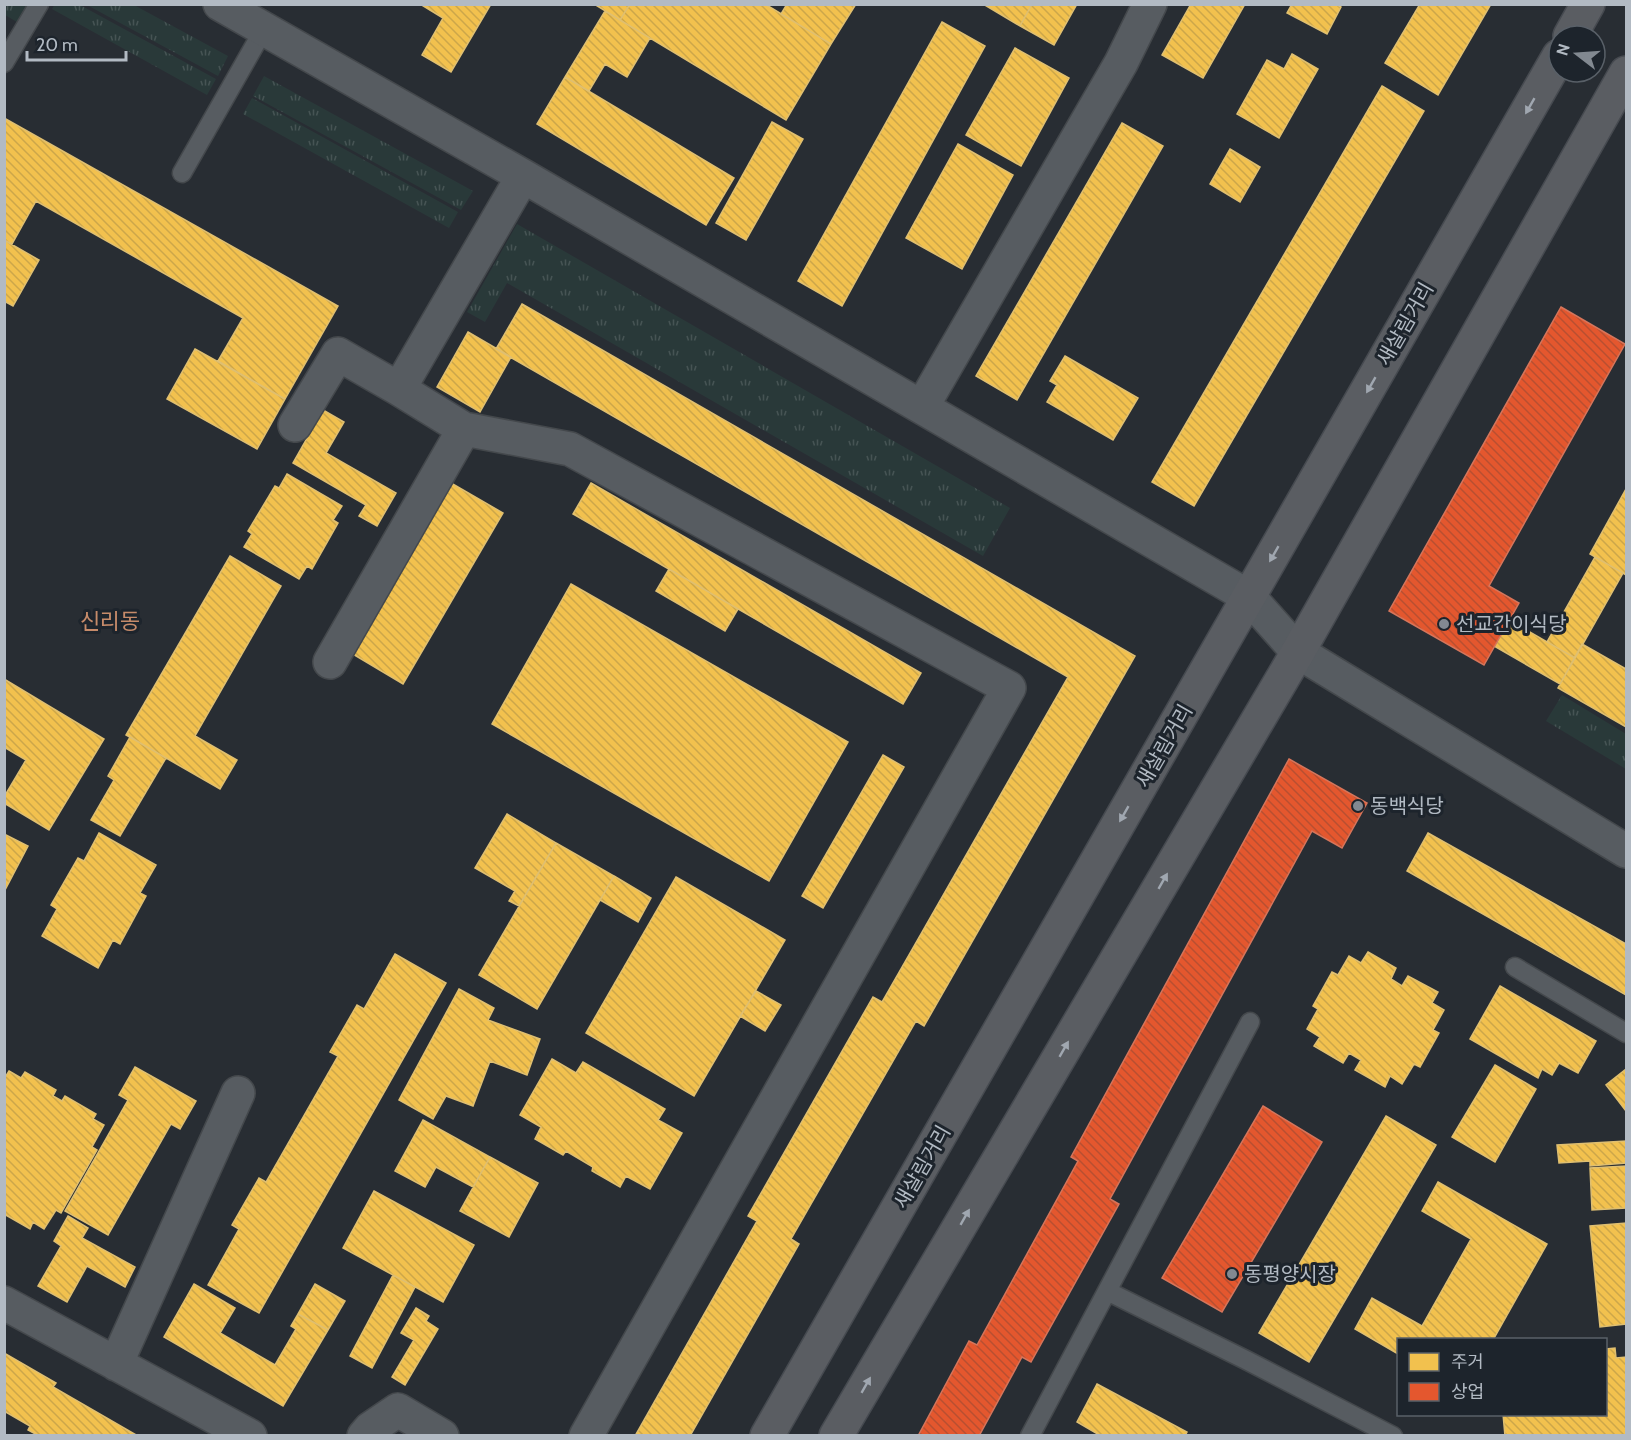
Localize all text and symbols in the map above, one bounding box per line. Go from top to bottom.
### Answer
scale bar [27,24,126,62]
north arrow [1547,24,1607,84]
text: 20 m [36,34,78,56]
text: N [1552,42,1574,58]
one-way arrow [1525,98,1535,115]
street label: 새살림거리 [1372,278,1438,370]
one-way arrow [1365,377,1376,393]
one-way arrow [1269,546,1279,563]
district label: 신리동 [80,608,140,635]
place label: 선교간이식당 [1456,612,1566,636]
marker: 선교간이식당 [1437,617,1451,631]
street label: 새살림거리 [1131,700,1197,792]
place label: 동백식당 [1370,794,1444,818]
marker: 동백식당 [1351,799,1365,813]
one-way arrow [1119,806,1130,822]
one-way arrow [1157,873,1168,889]
one-way arrow [1059,1040,1069,1057]
street label: 새살림거리 [889,1121,955,1213]
one-way arrow [960,1208,970,1225]
place label: 동평양시장 [1244,1262,1336,1286]
marker: 동평양시장 [1225,1267,1239,1281]
legend [1397,1338,1607,1416]
text: 주거 [1451,1351,1484,1373]
one-way arrow [861,1376,871,1393]
text: 상업 [1451,1381,1484,1403]

